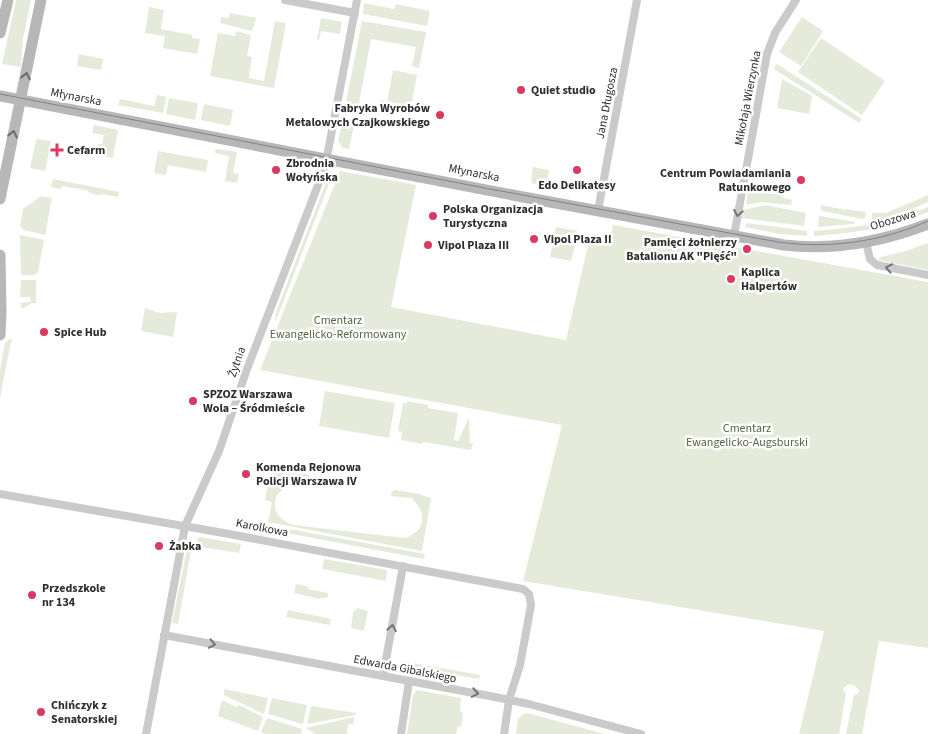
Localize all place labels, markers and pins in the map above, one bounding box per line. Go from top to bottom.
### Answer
place label: Quiet studio [531,82,596,99]
marker: Quiet studio [515,84,527,96]
place label: Fabryka Wyrobów Metalowych Czajkowskiego [285,100,431,131]
marker: Fabryka Wyrobów Metalowych Czajkowskiego [434,109,446,121]
place label: Cefarm [67,142,105,159]
marker: Cefarm [51,144,63,156]
place label: Zbrodnia Wołyńska [286,155,338,186]
marker: Zbrodnia Wołyńska [270,164,282,176]
marker: Edo Delikatesy [571,164,583,176]
place label: Centrum Powiadamiania Ratunkowego [660,165,791,196]
marker: Centrum Powiadamiania Ratunkowego [795,174,807,186]
place label: Edo Delikatesy [538,177,617,194]
place label: Polska Organizacja Turystyczna [443,201,543,232]
marker: Polska Organizacja Turystyczna [427,210,439,222]
place label: Vipol Plaza II [543,231,612,248]
marker: Vipol Plaza II [528,233,540,245]
place label: Pamięci żołnierzy Batalionu AK "Pięść" [626,234,738,265]
place label: Vipol Plaza III [437,237,509,254]
marker: Vipol Plaza III [422,239,434,251]
marker: Pamięci żołnierzy Batalionu AK "Pięść" [741,243,753,255]
place label: Kaplica Halpertów [741,264,798,295]
marker: Kaplica Halpertów [725,273,737,285]
place label: Spice Hub [54,324,107,341]
marker: Spice Hub [38,326,50,338]
place label: SPZOZ Warszawa Wola – Śródmieście [203,386,305,417]
marker: SPZOZ Warszawa Wola – Śródmieście [187,395,199,407]
place label: Komenda Rejonowa Policji Warszawa IV [256,459,361,490]
marker: Komenda Rejonowa Policji Warszawa IV [240,468,252,480]
place label: Żabka [169,538,201,555]
marker: Żabka [153,540,165,552]
place label: Przedszkole nr 134 [42,580,106,611]
marker: Przedszkole nr 134 [26,589,38,601]
place label: Chińczyk z Senatorskiej [51,697,117,728]
marker: Chińczyk z Senatorskiej [35,706,47,718]

